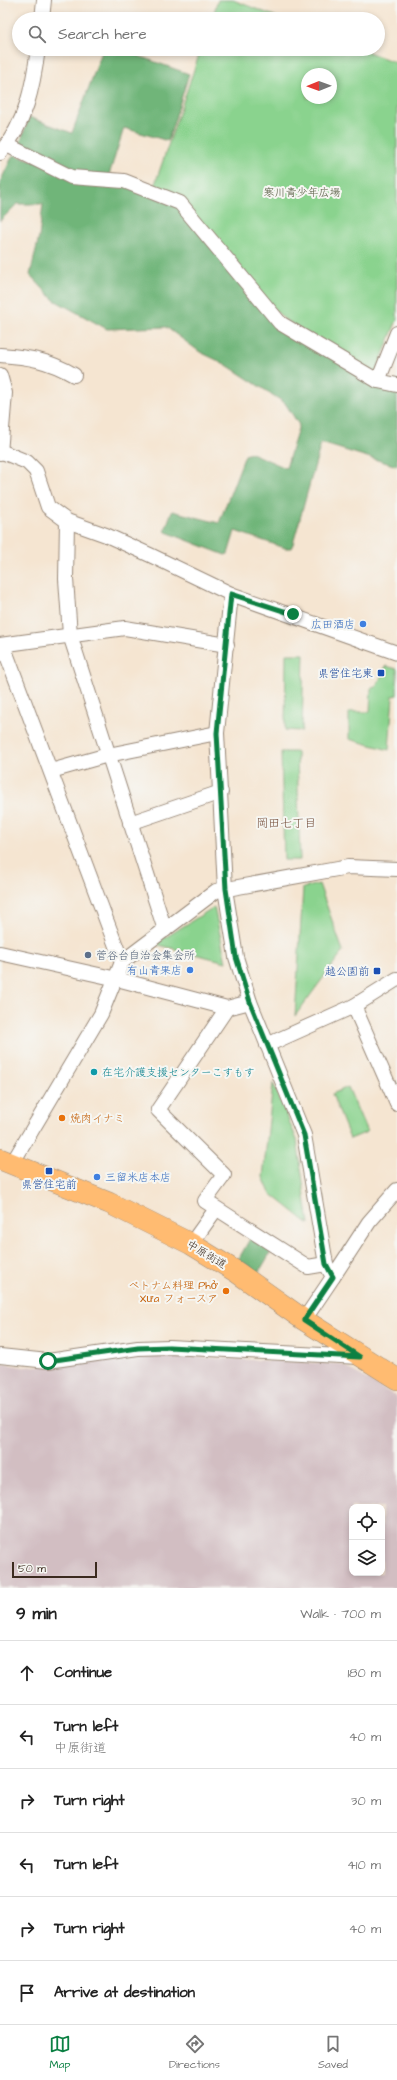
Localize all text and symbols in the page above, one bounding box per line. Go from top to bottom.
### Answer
search box [12,12,385,56]
icon: search [26,23,48,45]
text: Search here [58,24,147,45]
north arrow [301,68,337,104]
park label: 寒川青少年広場 [264,185,341,200]
route end [284,605,302,623]
place label: 広田酒店 [311,617,355,632]
marker: 広田酒店 [358,619,368,629]
place label: 県営住宅東 [318,666,373,681]
marker: 県営住宅東 [376,668,386,678]
district label: 岡田七丁目 [256,815,316,832]
place label: 菅谷台自治会集会所 [96,948,195,963]
marker: 菅谷台自治会集会所 [83,950,93,960]
place label: 有山青果店 [127,963,182,978]
place label: 越公園前 [325,964,369,979]
marker: 有山青果店 [185,965,195,975]
marker: 越公園前 [372,966,382,976]
place label: 在宅介護支援センターこすもす [102,1065,255,1080]
marker: 在宅介護支援センターこすもす [89,1067,99,1077]
place label: 焼肉イナミ [70,1111,125,1126]
marker: 焼肉イナミ [57,1113,67,1123]
marker: 県営住宅前 [44,1166,54,1176]
place label: 三留米店本店 [105,1170,171,1185]
marker: 三留米店本店 [92,1172,102,1182]
place label: 県営住宅前 [22,1177,77,1192]
street label: 中原街道 [184,1237,229,1272]
place label: ベトナム料理 Phở Xưa フォースア [129,1278,218,1306]
marker: ベトナム料理 Phở Xưa フォースア [221,1286,231,1296]
route start [39,1352,57,1370]
map controls [349,1504,385,1576]
button: locate [349,1504,385,1540]
button: layers [349,1540,385,1576]
scale bar [12,1560,97,1579]
text: 50 m [18,1561,46,1576]
text: 9 min [16,1602,57,1626]
text: Walk · 700 m [300,1605,381,1623]
icon: ahead [16,1662,38,1684]
text: Continue [54,1662,112,1683]
text: 180 m [347,1664,381,1682]
text: Turn left [54,1716,118,1737]
icon: left [16,1726,38,1748]
text: 40 m [349,1728,381,1746]
text: 中原街道 [54,1739,106,1757]
icon: right [16,1790,38,1812]
text: Turn right [54,1790,125,1811]
text: 30 m [351,1792,381,1810]
icon: left [16,1854,38,1876]
text: Turn left [54,1854,118,1875]
text: 410 m [347,1856,381,1874]
icon: right [16,1918,38,1940]
text: Turn right [54,1918,125,1939]
text: 40 m [349,1920,381,1938]
icon: arrive [16,1982,38,2004]
text: Arrive at destination [54,1982,195,2003]
tab: Map [49,2033,71,2072]
tab: Directions [169,2033,220,2072]
tab: Saved [318,2033,348,2072]

